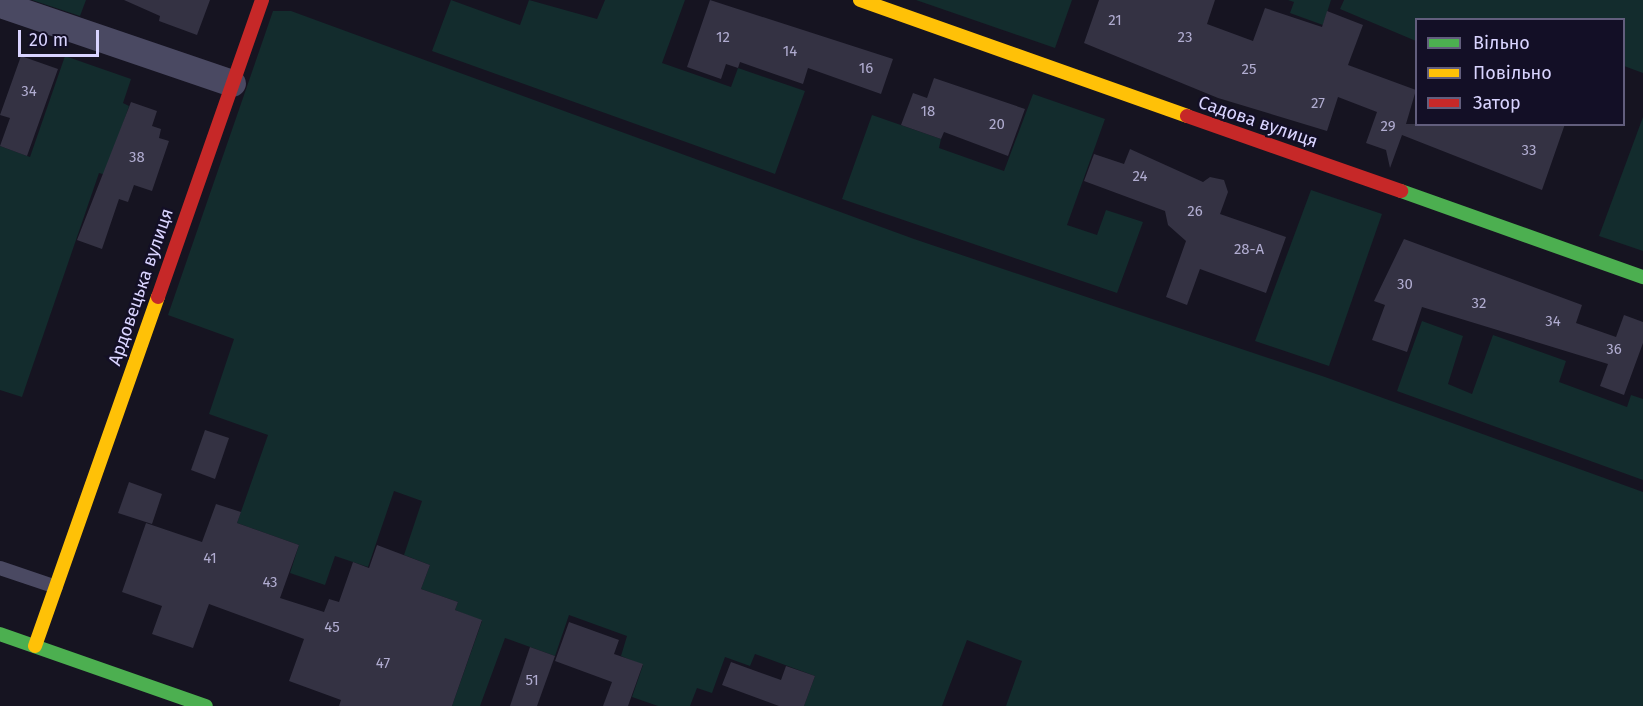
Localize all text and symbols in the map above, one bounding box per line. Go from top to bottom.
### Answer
house number: 21 [1108,12,1122,30]
scale bar [21,18,102,56]
legend [1415,18,1625,126]
text: 20 m [29,29,68,51]
house number: 12 [716,29,730,47]
house number: 23 [1178,29,1192,47]
text: Вільно [1473,32,1530,54]
house number: 14 [783,43,797,61]
house number: 16 [859,60,873,78]
house number: 25 [1242,61,1256,79]
text: Повільно [1473,62,1552,84]
house number: 34 [21,83,37,101]
street label: Садова вулиця [1195,91,1321,153]
text: Затор [1473,92,1521,114]
house number: 27 [1311,95,1325,113]
house number: 18 [921,103,935,121]
house number: 20 [989,116,1005,134]
house number: 29 [1380,118,1396,136]
house number: 33 [1522,142,1536,160]
house number: 38 [129,149,145,167]
house number: 24 [1133,168,1147,186]
house number: 26 [1187,203,1203,221]
street label: Ардовецька вулиця [104,206,178,368]
house number: 28-А [1234,241,1264,259]
house number: 30 [1397,276,1413,294]
house number: 32 [1472,295,1486,313]
house number: 34 [1545,313,1561,331]
house number: 36 [1606,341,1622,359]
house number: 41 [203,550,217,568]
house number: 43 [262,574,278,592]
house number: 45 [324,619,340,637]
house number: 47 [376,655,390,673]
house number: 51 [525,672,539,690]

